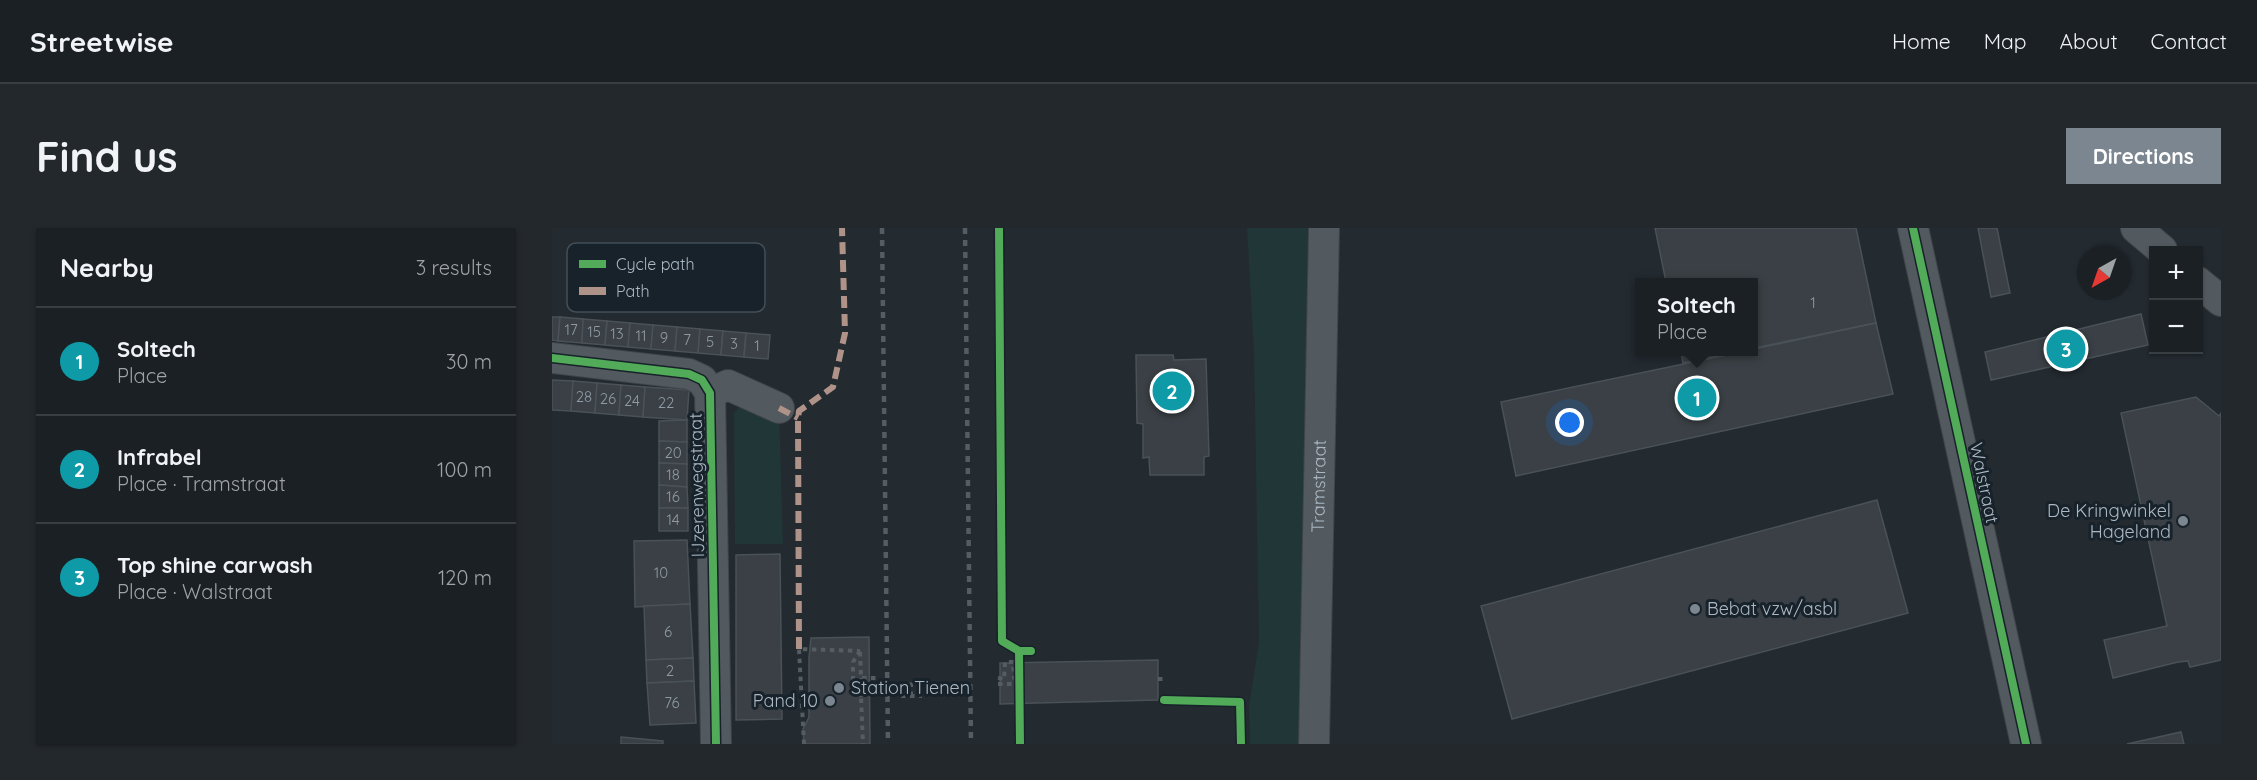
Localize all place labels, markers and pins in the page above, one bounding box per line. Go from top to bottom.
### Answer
pin: 3 [2046,326,2086,372]
pin: 2 [1152,368,1192,414]
pin: 1 [1678,376,1716,420]
place label: De Kringwinkel Hageland [2047,499,2171,543]
marker: De Kringwinkel Hageland [2176,514,2190,528]
place label: Bebat vzw/asbl [1707,597,1837,620]
marker: Bebat vzw/asbl [1688,602,1702,616]
place label: Station Tienen [851,676,970,699]
marker: Station Tienen [832,681,846,695]
place label: Pand 10 [753,689,818,712]
marker: Pand 10 [823,694,837,708]

